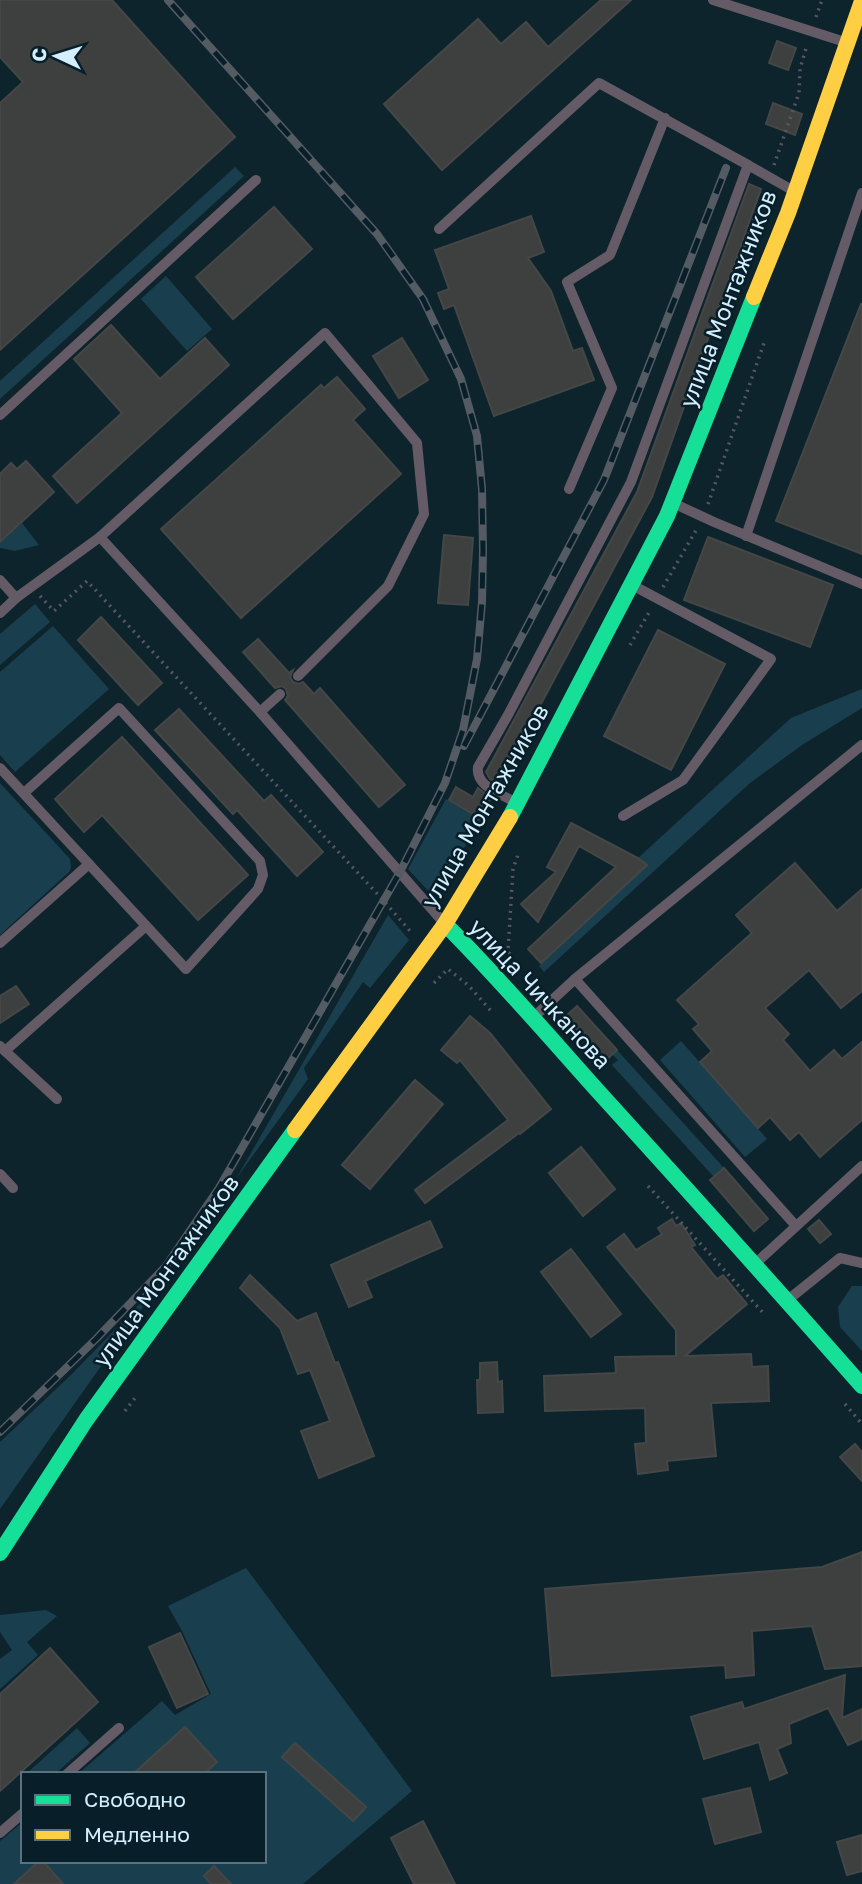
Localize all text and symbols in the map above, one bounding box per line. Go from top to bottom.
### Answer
north arrow [21,21,91,91]
text: С [27,47,50,62]
street label: улица Монтажников [673,186,781,411]
street label: улица Монтажников [414,699,554,912]
street label: улица Чичканова [464,912,618,1074]
street label: улица Монтажников [86,1169,244,1372]
legend [21,1772,266,1863]
text: Свободно [84,1786,186,1812]
text: Медленно [84,1821,190,1847]

